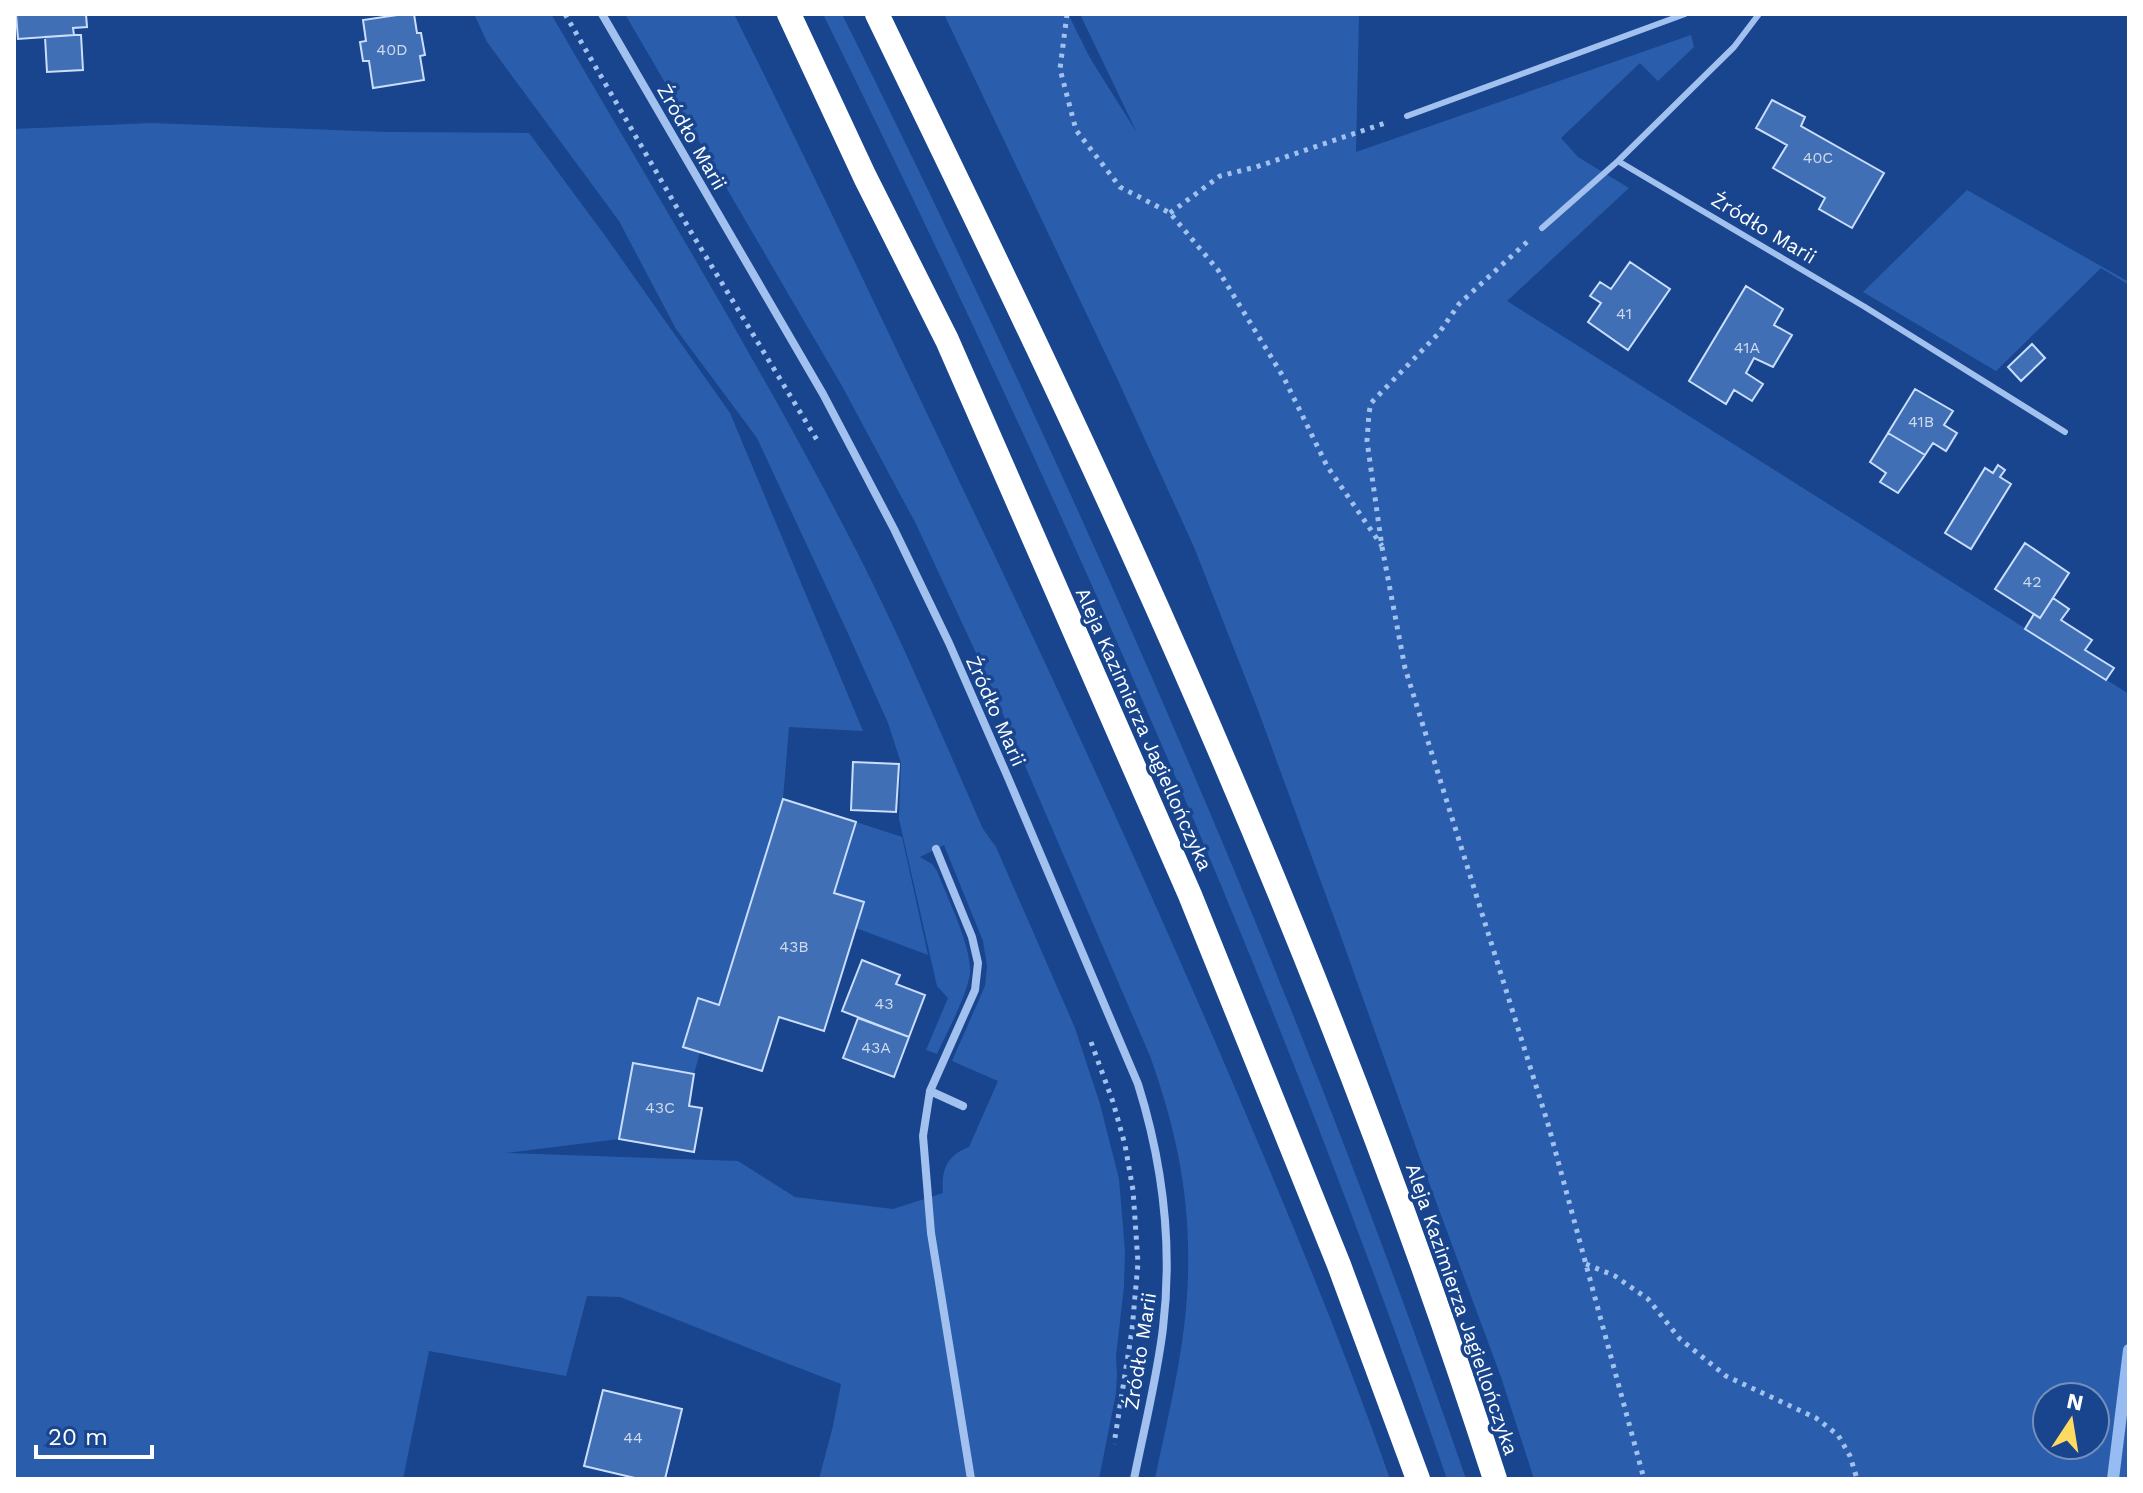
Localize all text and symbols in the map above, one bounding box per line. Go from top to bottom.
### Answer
house number: 40D [376,40,408,59]
street label: Źródło Marii [652,80,732,194]
house number: 40C [1803,148,1833,167]
street label: Źródło Marii [1707,187,1821,269]
house number: 41 [1616,304,1632,323]
house number: 41A [1734,338,1761,357]
house number: 41B [1908,412,1934,431]
house number: 42 [2022,572,2042,591]
street label: Aleja Kazimierza Jagiellończyka [1071,584,1217,874]
street label: Źródło Marii [961,652,1031,770]
house number: 43B [779,937,809,956]
house number: 43 [874,994,894,1013]
house number: 43A [861,1038,891,1057]
house number: 43C [645,1098,675,1117]
street label: Aleja Kazimierza Jagiellończyka [1401,1160,1523,1458]
street label: Źródło Marii [1119,1291,1161,1411]
north arrow [2031,1381,2111,1461]
text: N [2064,1388,2086,1416]
scale bar [36,1409,152,1459]
text: 20 m [48,1423,108,1451]
house number: 44 [623,1428,643,1447]

